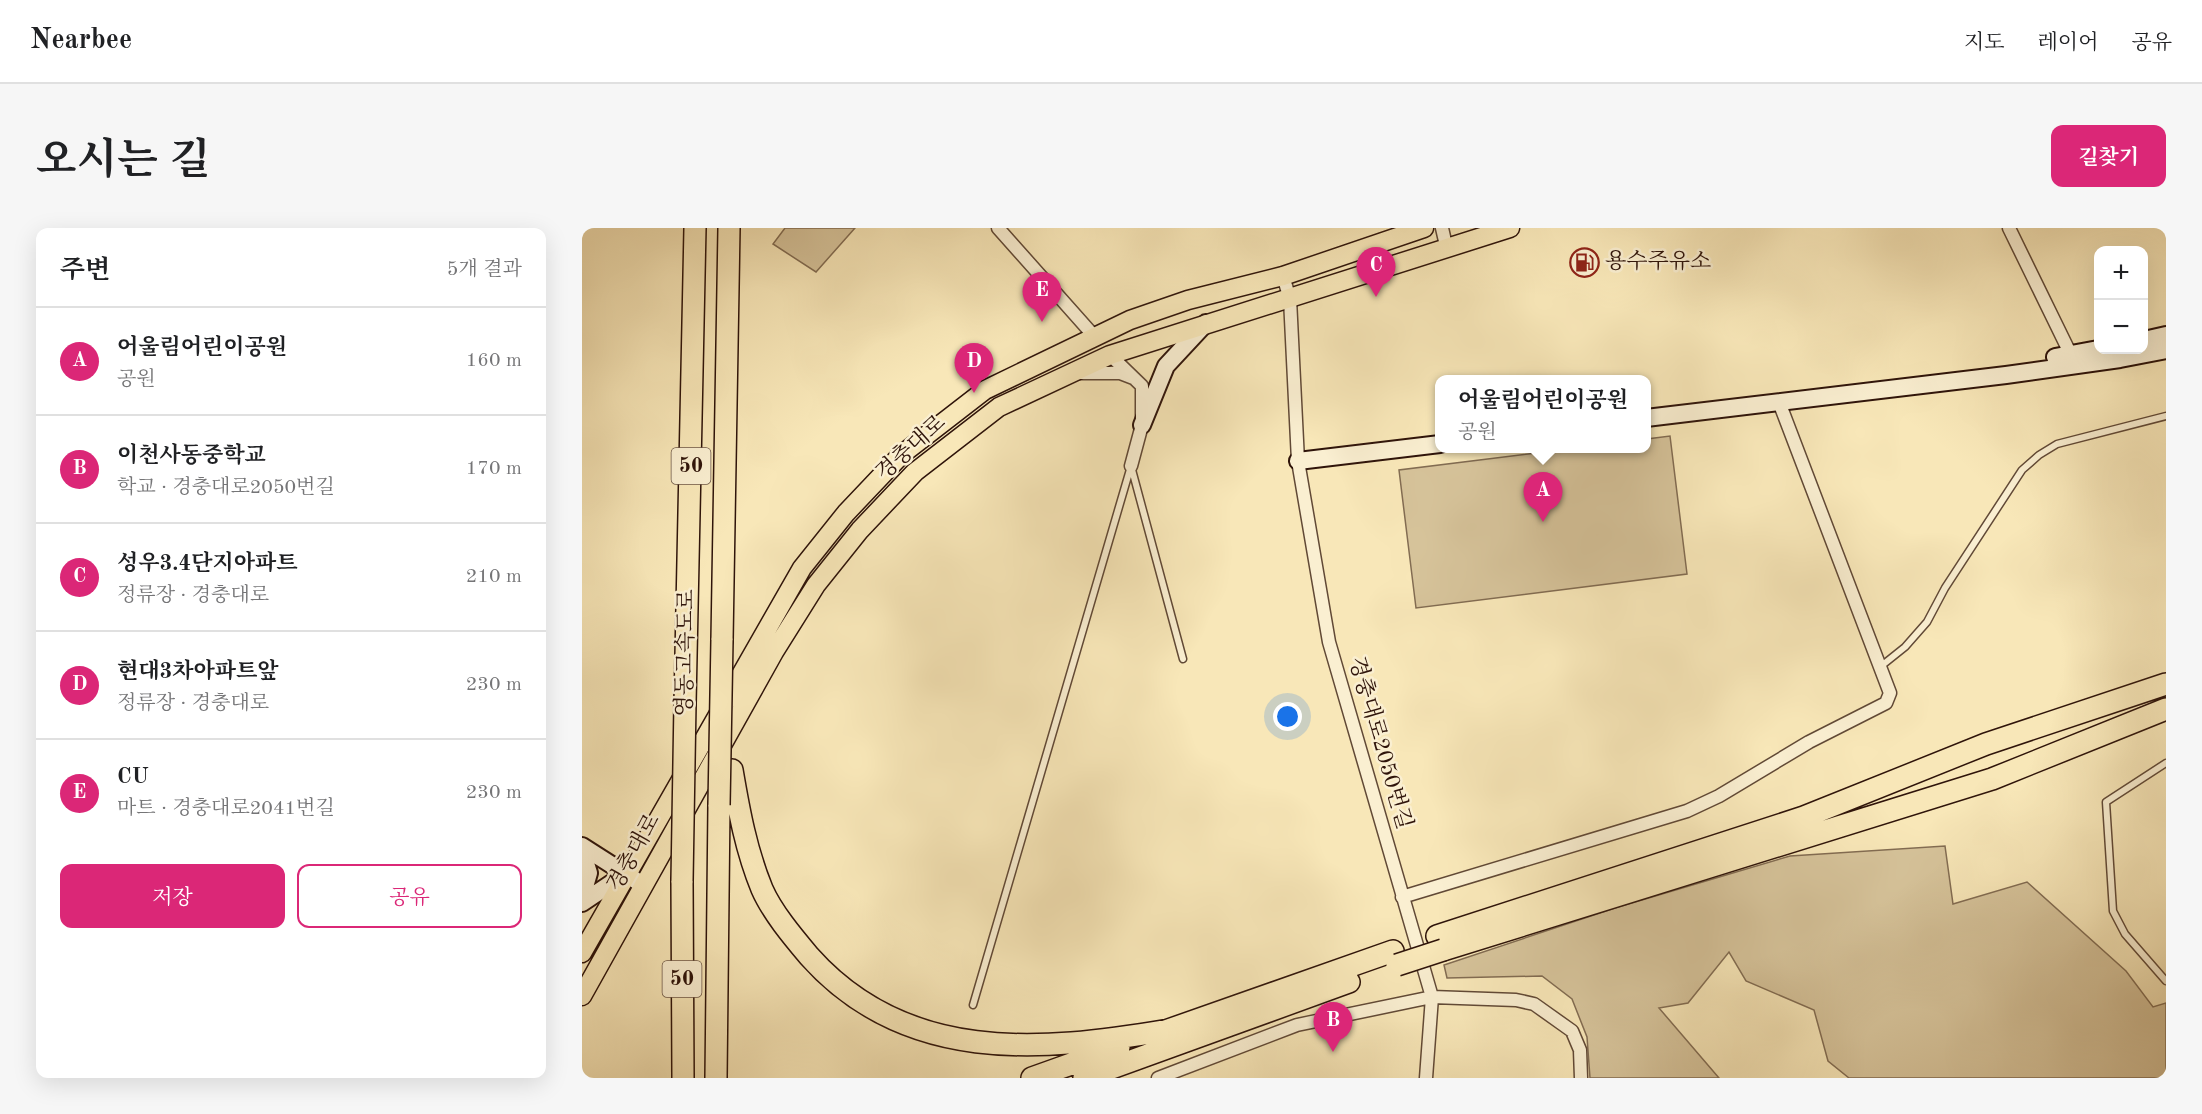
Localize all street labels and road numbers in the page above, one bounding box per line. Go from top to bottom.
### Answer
street label: 경충대로 [871,410,950,485]
road number: 50 [672,448,710,484]
street label: 영동고속도로 [672,589,698,717]
street label: 경충대로2050번길 [1345,654,1417,832]
street label: 경충대로 [602,810,664,896]
road number: 50 [662,961,702,997]

